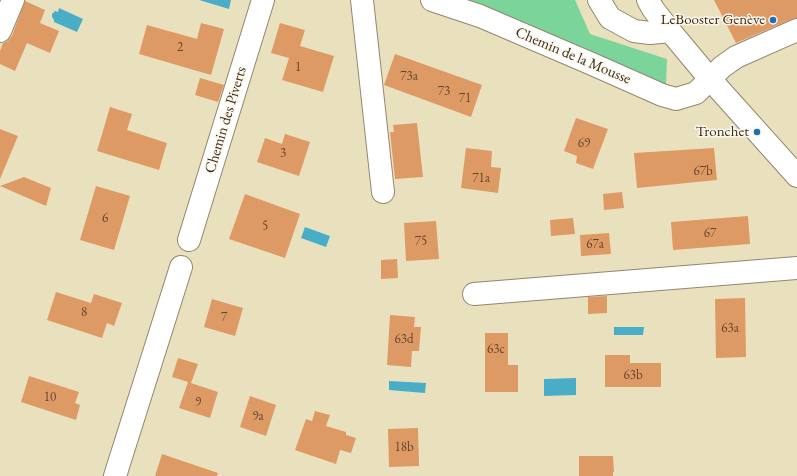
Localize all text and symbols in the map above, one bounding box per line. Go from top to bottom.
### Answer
place label: LeBooster Genève [661,11,765,29]
marker: LeBooster Genève [768,15,778,25]
street label: Chemin de la Mousse [513,24,633,88]
house number: 2 [177,39,183,55]
house number: 1 [295,59,301,75]
street label: Chemin des Piverts [201,65,251,175]
house number: 73a [400,68,418,84]
house number: 73 [438,83,450,99]
house number: 71 [459,90,471,106]
place label: Tronchet [696,123,749,141]
marker: Tronchet [752,127,762,137]
house number: 69 [578,135,590,151]
house number: 3 [280,145,286,161]
house number: 67b [693,163,713,179]
house number: 71a [472,170,490,186]
house number: 6 [102,210,108,226]
house number: 5 [262,218,268,234]
house number: 67 [704,225,716,241]
house number: 75 [415,233,427,249]
house number: 67a [586,236,604,252]
house number: 8 [81,304,87,320]
house number: 7 [221,309,227,325]
house number: 63a [721,320,739,336]
house number: 63d [394,331,414,347]
house number: 63c [487,341,505,357]
house number: 63b [623,367,643,383]
house number: 10 [44,389,56,405]
house number: 9 [195,394,201,410]
house number: 9a [252,408,264,424]
house number: 18b [394,439,414,455]

